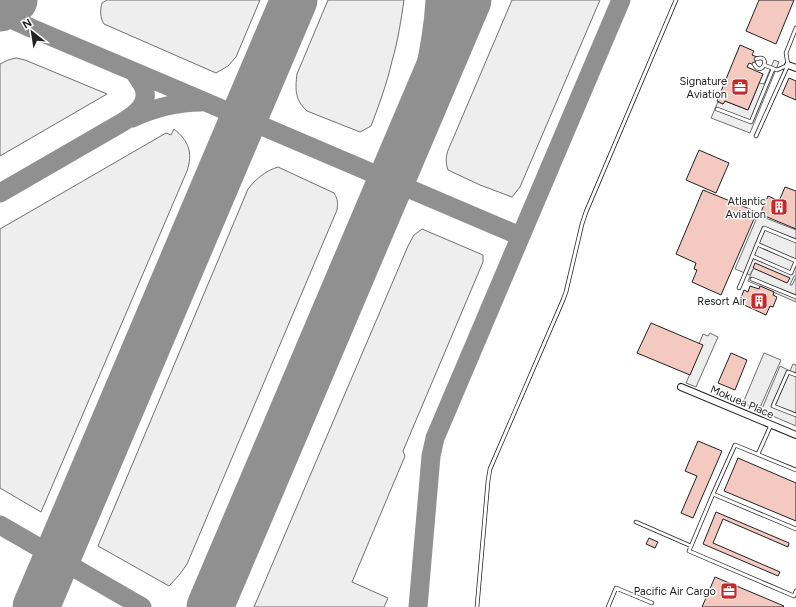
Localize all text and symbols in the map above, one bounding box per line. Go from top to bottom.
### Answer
north arrow [12,12,52,52]
text: N [20,16,34,32]
place label: Signature Aviation [679,75,727,101]
office icon: Signature Aviation [730,77,750,97]
place label: Atlantic Aviation [726,195,766,221]
building icon: Atlantic Aviation [769,197,789,217]
building icon: Resort Air [749,291,769,311]
place label: Resort Air [697,295,746,308]
street label: Mokuea Place [708,383,776,421]
office icon: Pacific Air Cargo [719,581,739,601]
place label: Pacific Air Cargo [634,585,716,598]

